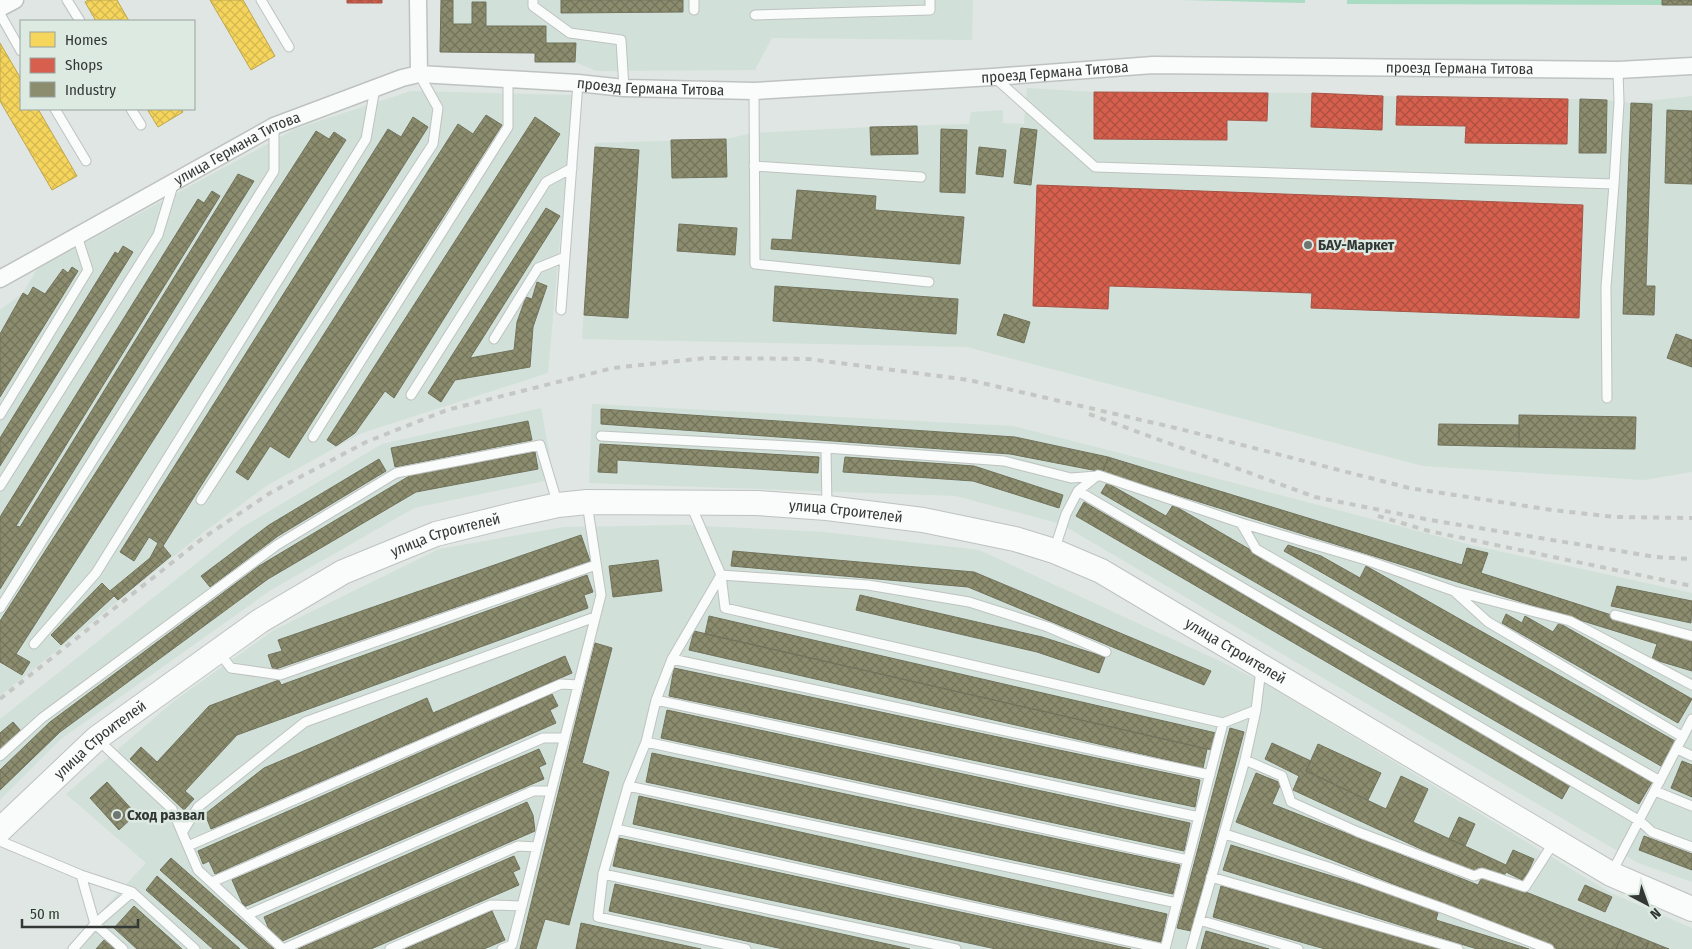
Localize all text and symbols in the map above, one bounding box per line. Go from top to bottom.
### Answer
legend [20,20,195,110]
text: Homes [65,31,107,49]
text: Shops [65,56,103,74]
street label: проезд Германа Титова [981,58,1129,87]
street label: проезд Германа Титова [1386,59,1533,78]
street label: проезд Германа Титова [576,74,724,99]
text: Industry [65,81,116,99]
street label: улица Германа Титова [171,108,303,189]
place label: БАУ-Маркет [1318,236,1395,254]
marker: БАУ-Маркет [1302,239,1314,251]
street label: улица Строителей [788,496,904,526]
street label: улица Строителей [388,509,502,561]
street label: улица Строителей [1182,614,1289,688]
street label: улица Строителей [50,697,150,783]
place label: Сход развал [127,806,205,824]
marker: Сход развал [111,809,123,821]
north arrow [1622,879,1672,929]
scale bar [22,896,139,928]
text: N [1646,904,1664,923]
text: 50 m [30,905,60,923]

